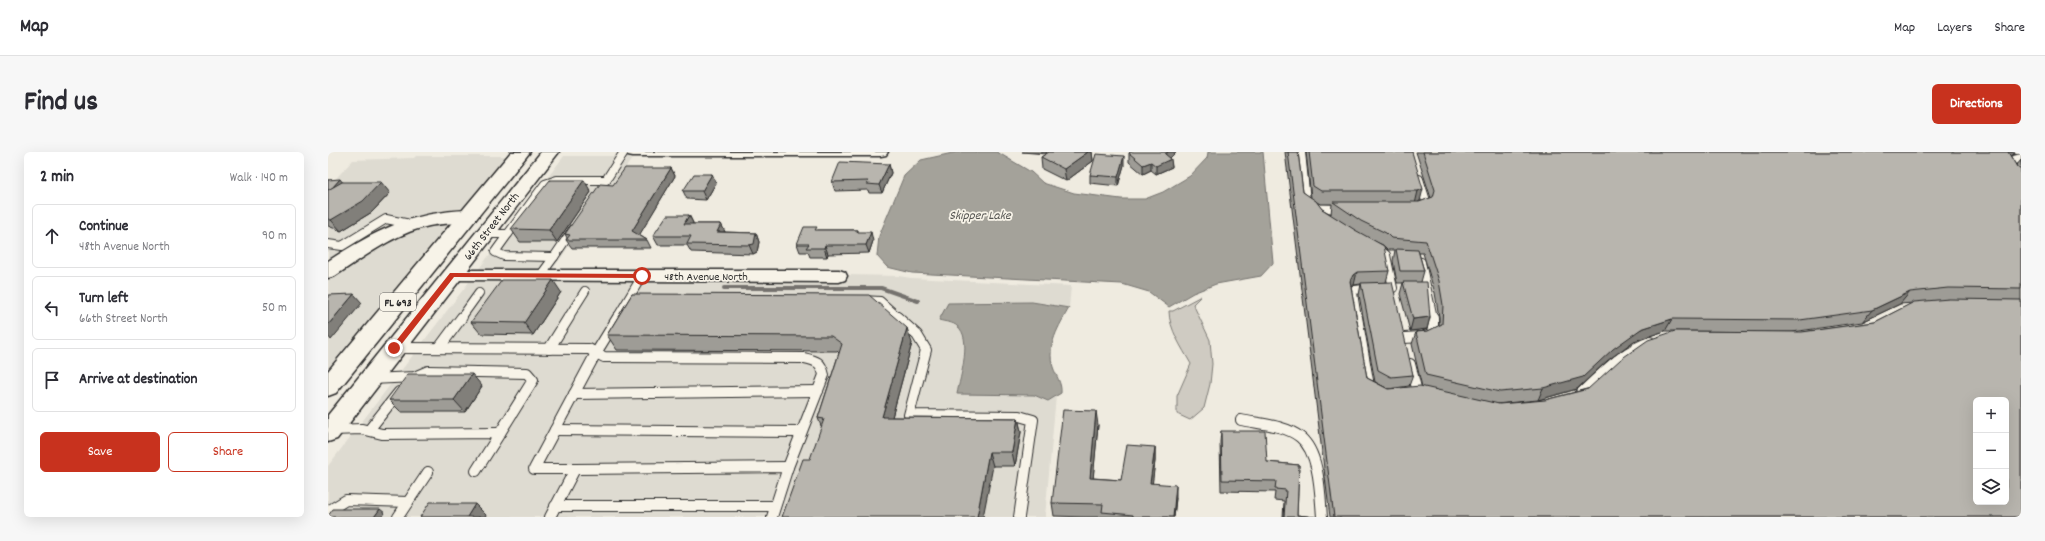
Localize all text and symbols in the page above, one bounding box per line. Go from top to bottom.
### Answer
text: Map [20,14,49,41]
text: Map [1894,18,1915,38]
text: Layers [1937,18,1972,38]
text: Share [1994,18,2025,38]
text: Find us [24,84,98,124]
button: Directions [1932,84,2021,124]
text: 2 min [40,166,74,190]
text: Walk · 140 m [230,169,288,188]
street label: 66th Street North [460,189,524,264]
water label: Skipper Lake [949,207,1012,226]
text: Continue [79,216,128,238]
icon: ahead [41,225,63,247]
text: 90 m [262,227,287,246]
text: 48th Avenue North [79,238,170,257]
route start [633,267,651,285]
street label: 48th Avenue North [664,269,748,286]
text: Turn left [79,288,128,310]
road number: FL 693 [380,293,416,311]
icon: left [41,297,63,319]
text: 50 m [262,299,287,318]
text: 66th Street North [79,310,168,329]
route end [385,339,403,357]
icon: arrive [41,369,63,391]
text: Arrive at destination [79,369,197,391]
map controls [1973,397,2009,505]
button: + [1973,397,2009,433]
button: Save [40,432,160,472]
button: Share [168,432,288,472]
button: − [1973,433,2009,469]
button: layers [1973,469,2009,505]

